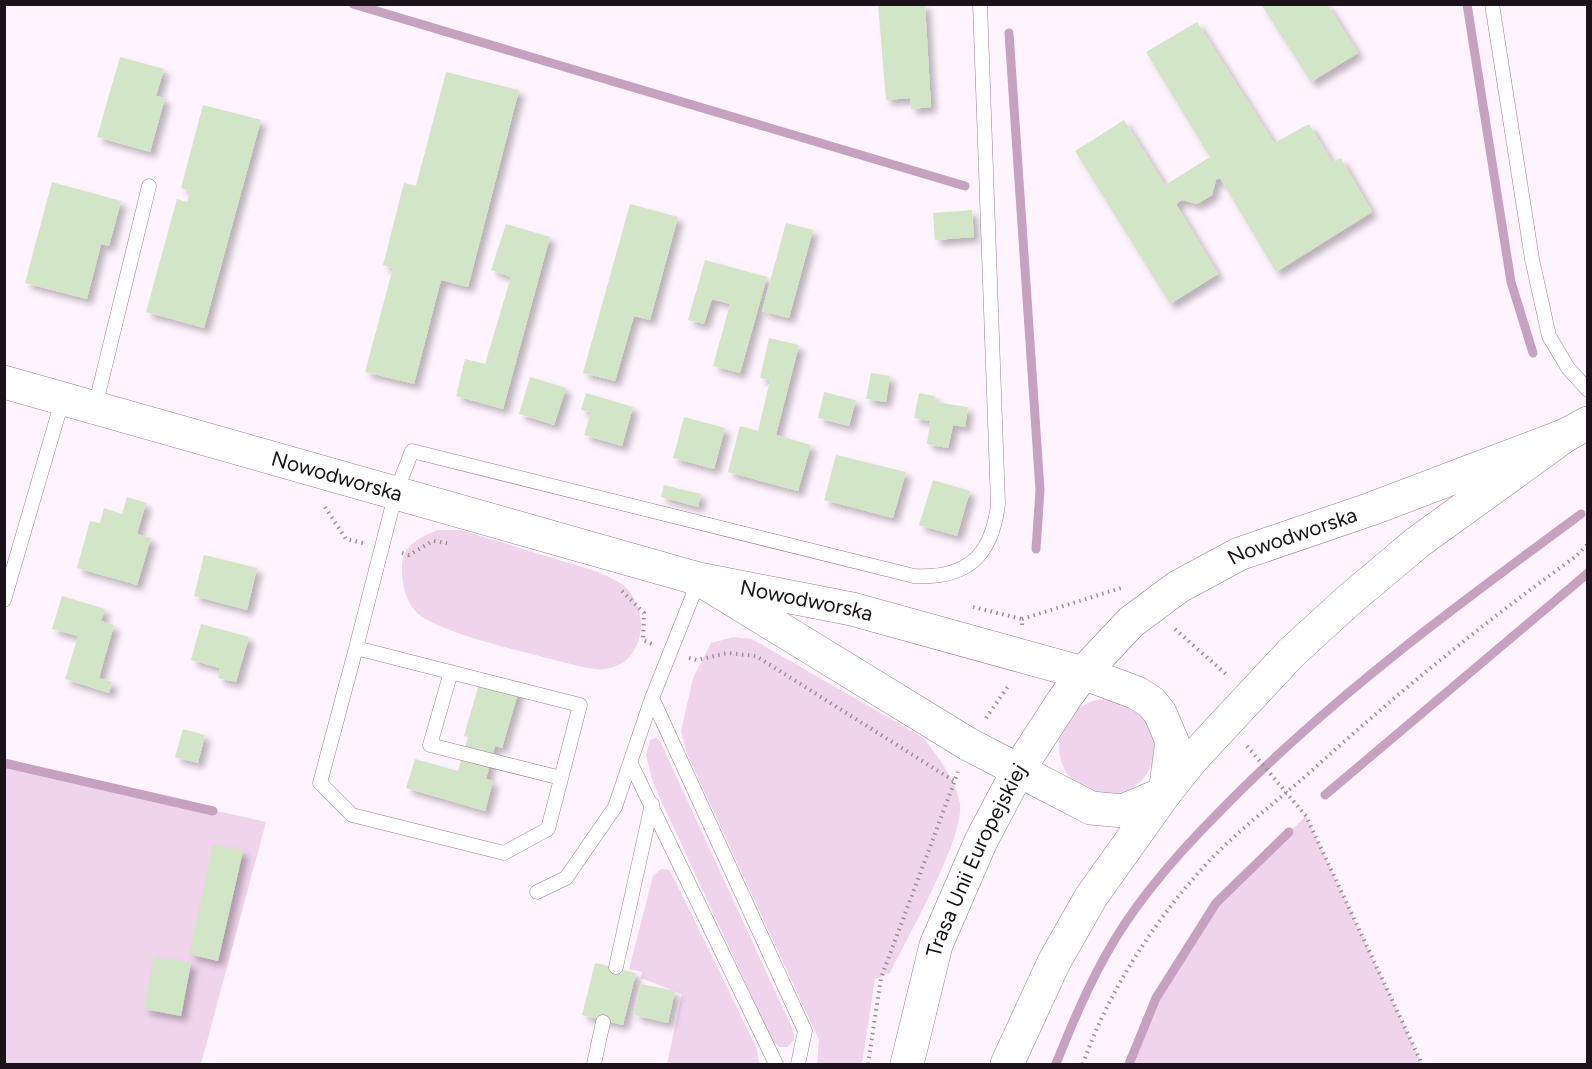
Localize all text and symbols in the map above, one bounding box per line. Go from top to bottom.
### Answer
street label: Nowodworska [269,445,405,506]
street label: Nowodworska [1223,502,1360,570]
street label: Nowodworska [738,574,876,626]
street label: Trasa Unii Europejskiej [921,758,1031,959]

